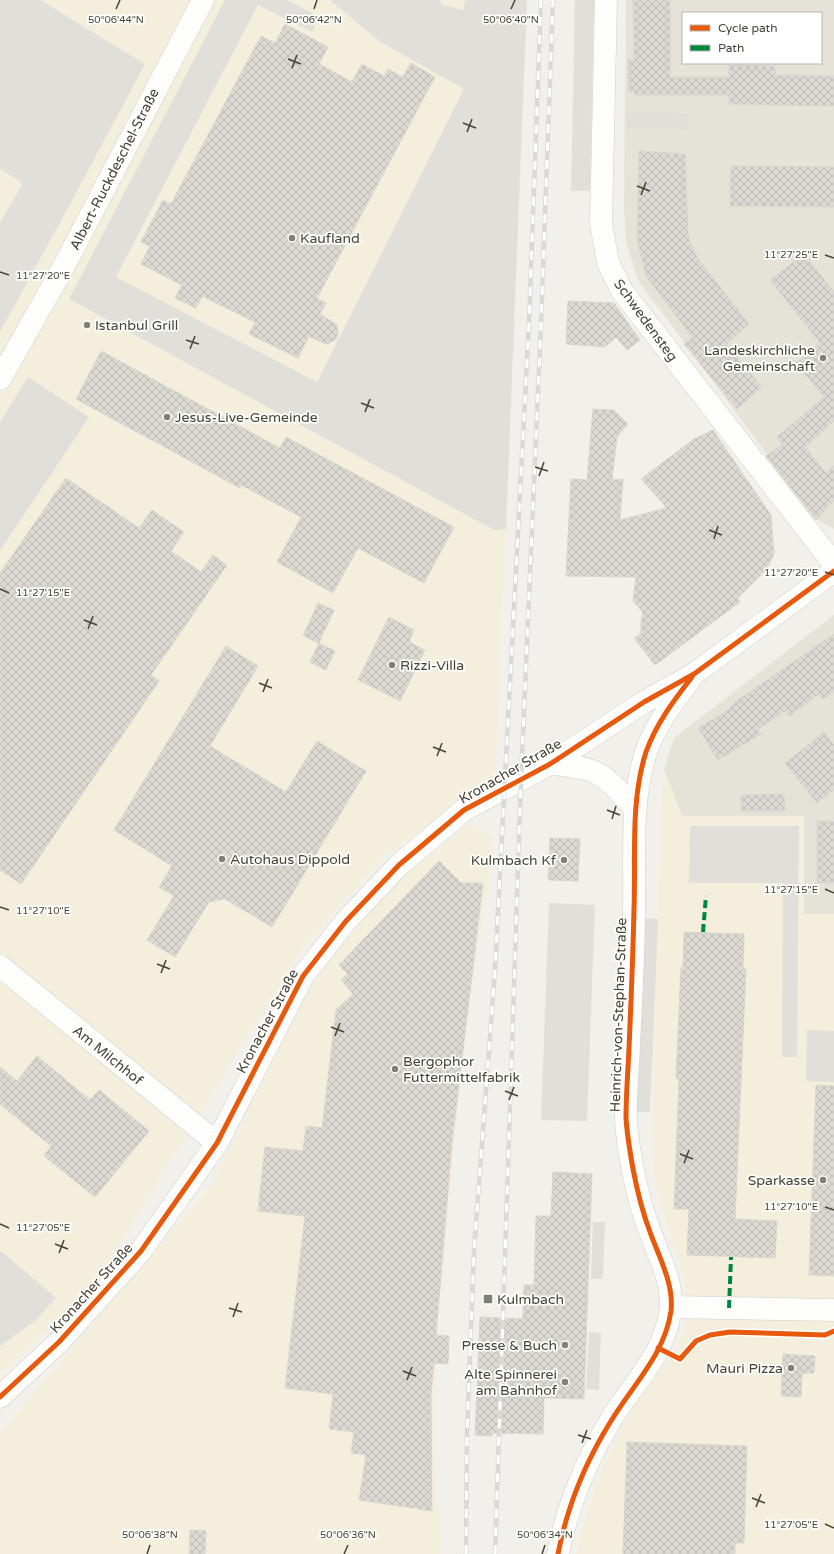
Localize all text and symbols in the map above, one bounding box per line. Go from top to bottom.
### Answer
legend [682,12,822,64]
text: 50°06'44"N [88,14,144,26]
text: 50°06'42"N [286,14,342,26]
text: 50°06'40"N [483,14,539,26]
text: Cycle path [718,21,777,35]
text: Path [718,41,744,55]
street label: Albert-Ruckdeschel-Straße [66,85,163,253]
place label: Kaufland [300,230,360,247]
marker: Kaufland [287,233,297,243]
text: 11°27'25"E [764,249,818,261]
text: 11°27'20"E [16,270,70,282]
street label: Schwedensteg [610,276,681,365]
place label: Istanbul Grill [95,317,178,334]
marker: Istanbul Grill [82,320,92,330]
place label: Landeskirchliche Gemeinschaft [704,342,816,375]
marker: Landeskirchliche Gemeinschaft [818,353,828,363]
place label: Jesus-Live-Gemeinde [175,409,318,426]
marker: Jesus-Live-Gemeinde [162,412,172,422]
text: 11°27'20"E [764,567,818,579]
text: 11°27'15"E [16,587,70,599]
place label: Rizzi-Villa [400,657,464,674]
marker: Rizzi-Villa [387,660,397,670]
street label: Kronacher Straße [456,735,565,808]
place label: Autohaus Dippold [230,851,350,868]
place label: Kulmbach Kf [471,852,557,869]
marker: Autohaus Dippold [217,854,227,864]
marker: Kulmbach Kf [559,855,569,865]
text: 11°27'15"E [764,884,818,896]
text: 11°27'10"E [16,905,70,917]
street label: Heinrich-von-Stephan-Straße [607,917,630,1113]
street label: Kronacher Straße [233,966,302,1076]
street label: Am Milchhof [69,1022,147,1089]
place label: Bergophor Futtermittelfabrik [403,1053,520,1086]
marker: Bergophor Futtermittelfabrik [390,1064,400,1074]
place label: Sparkasse [748,1172,815,1189]
marker: Sparkasse [818,1175,828,1185]
text: 11°27'10"E [764,1201,818,1213]
text: 11°27'05"E [16,1222,70,1234]
street label: Kronacher Straße [46,1240,136,1337]
place label: Kulmbach [497,1291,564,1308]
marker: Kulmbach [482,1293,494,1305]
place label: Presse & Buch [462,1337,557,1354]
marker: Presse & Buch [560,1340,570,1350]
place label: Mauri Pizza [706,1360,783,1377]
marker: Mauri Pizza [786,1363,796,1373]
place label: Alte Spinnerei am Bahnhof [464,1366,558,1399]
marker: Alte Spinnerei am Bahnhof [560,1377,570,1387]
text: 11°27'05"E [764,1519,818,1531]
text: 50°06'38"N [122,1529,178,1541]
text: 50°06'36"N [320,1529,376,1541]
text: 50°06'34"N [517,1529,573,1541]

